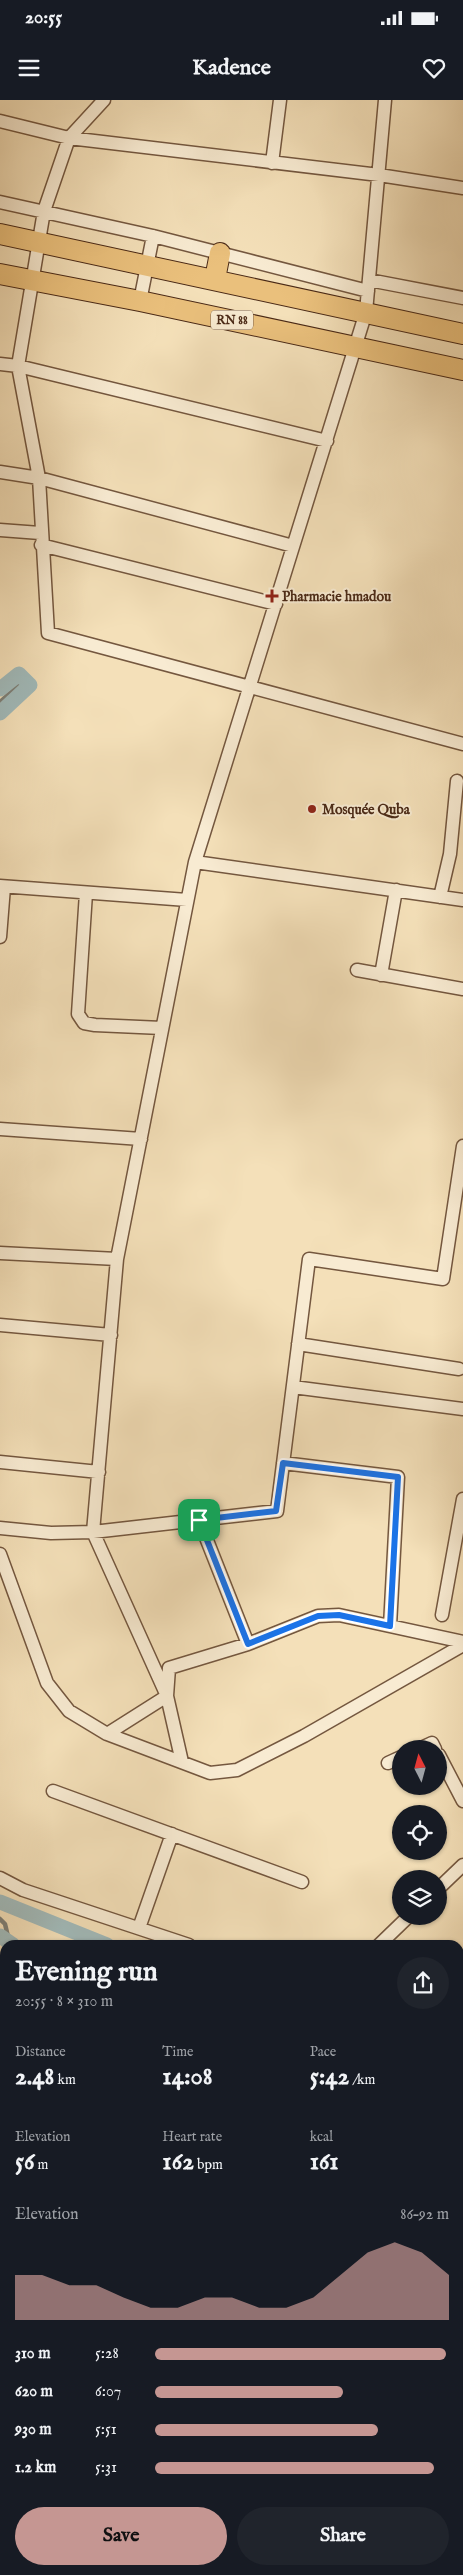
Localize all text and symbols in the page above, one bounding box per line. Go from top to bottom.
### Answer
text: 20:55 [25,6,62,30]
icon: menu [15,54,43,82]
text: Kadence [192,54,271,82]
icon: heart [420,54,448,82]
road number: RN 88 [211,310,253,330]
place label: Pharmacie hmadou [282,588,392,606]
marker: Pharmacie hmadou [266,590,278,602]
place label: Mosquée Quba [322,801,411,819]
marker: Mosquée Quba [306,803,318,815]
pin [178,1499,220,1541]
icon: arrive [185,1506,213,1534]
north arrow [392,1740,448,1795]
map controls [392,1740,447,1925]
button: locate [392,1805,447,1860]
button: layers [392,1870,447,1925]
text: Evening run [15,1955,158,1990]
button: share [397,1957,449,2009]
text: 20:55 · 8 × 310 m [15,1992,113,2012]
text: Distance [15,2043,66,2061]
text: Time [162,2043,193,2061]
text: Pace [310,2043,336,2061]
text: 2.48 [15,2061,54,2093]
text: 14:08 [162,2061,213,2093]
text: 5:42 [310,2061,349,2093]
text: km [54,2071,76,2089]
text: /km [349,2071,375,2089]
text: Elevation [15,2128,71,2146]
text: Heart rate [162,2128,222,2146]
text: kcal [310,2128,333,2146]
text: 56 [15,2146,35,2178]
text: 162 [162,2146,194,2178]
text: 161 [310,2146,339,2178]
text: m [35,2156,48,2174]
text: bpm [194,2156,223,2174]
text: Elevation [15,2205,78,2225]
text: 86–92 m [400,2205,449,2225]
text: 310 m [15,2344,51,2364]
text: 5:28 [95,2344,119,2364]
text: 620 m [15,2382,53,2402]
text: 6:07 [95,2382,121,2402]
text: 930 m [15,2420,52,2440]
text: 5:51 [95,2420,117,2440]
text: 1.2 km [15,2458,56,2478]
text: 5:31 [95,2458,117,2478]
button: Save [15,2507,227,2565]
button: Share [237,2507,449,2565]

